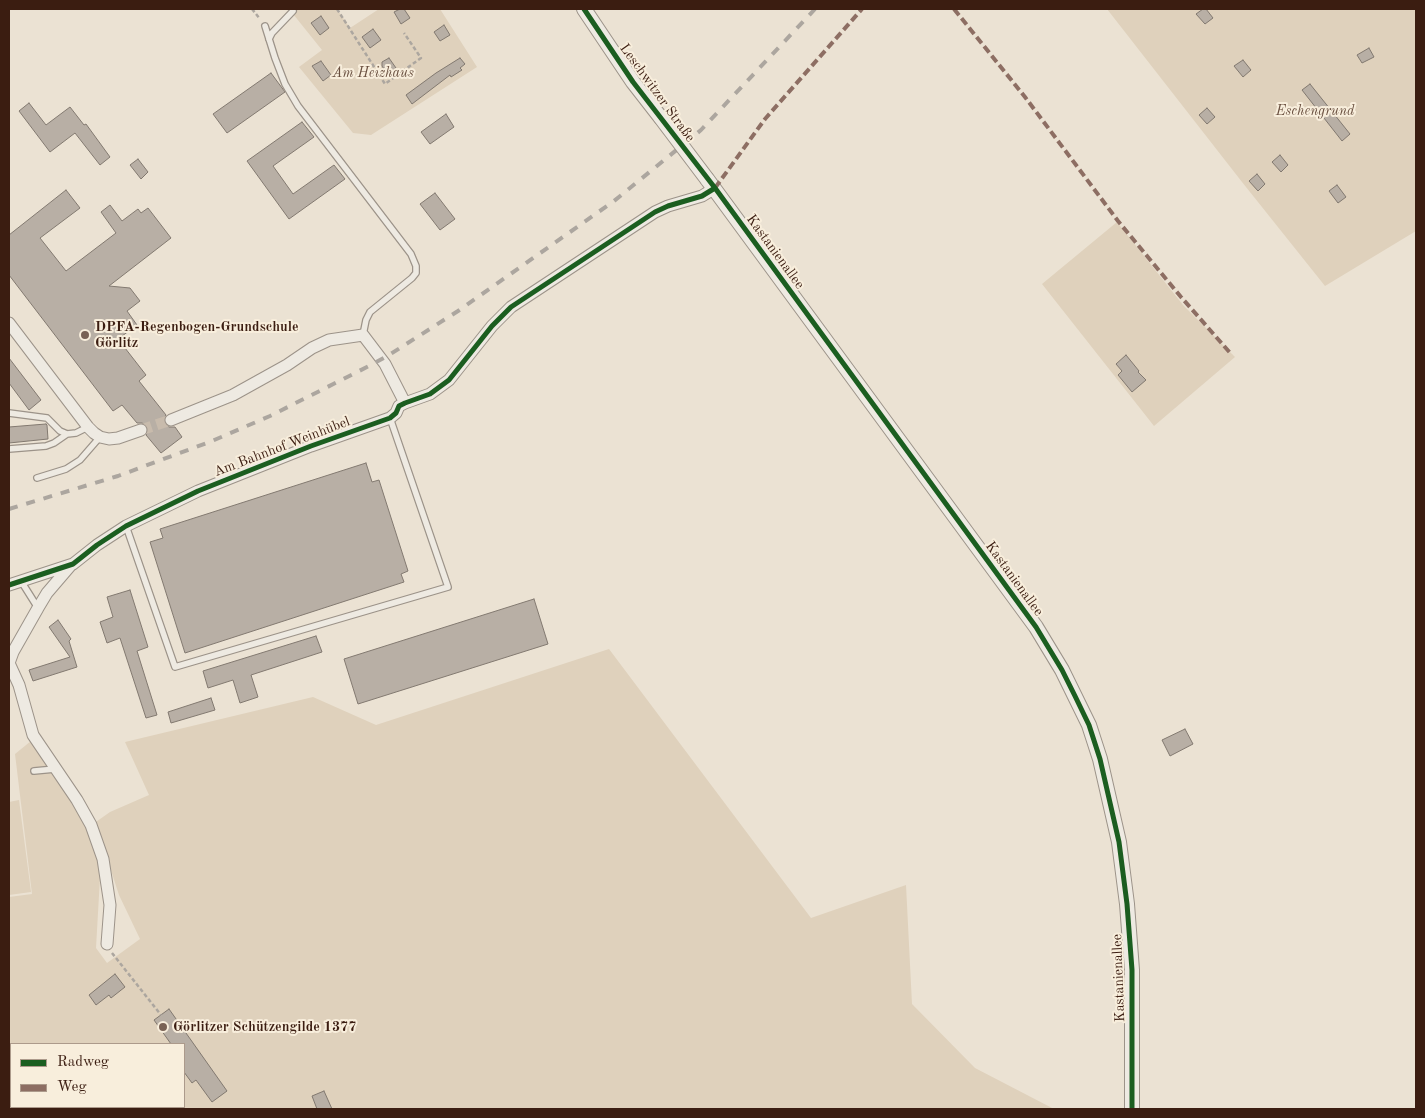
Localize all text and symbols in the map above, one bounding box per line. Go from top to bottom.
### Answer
street label: Leschwitzer Straße [616,41,698,145]
park label: Am Heizhaus [332,65,414,81]
park label: Eschengrund [1276,103,1354,119]
street label: Kastanienallee [742,211,808,293]
place label: DPFA-Regenbogen-Grundschule Görlitz [95,319,299,352]
marker: DPFA-Regenbogen-Grundschule Görlitz [79,329,91,341]
street label: Am Bahnhof Weinhübel [212,413,352,481]
street label: Kastanienallee [981,538,1047,620]
street label: Kastanienallee [1109,934,1129,1022]
place label: Görlitzer Schützengilde 1377 [173,1019,356,1035]
marker: Görlitzer Schützengilde 1377 [157,1021,169,1033]
legend [10,1043,185,1108]
text: Radweg [57,1055,109,1070]
text: Weg [57,1080,87,1095]

